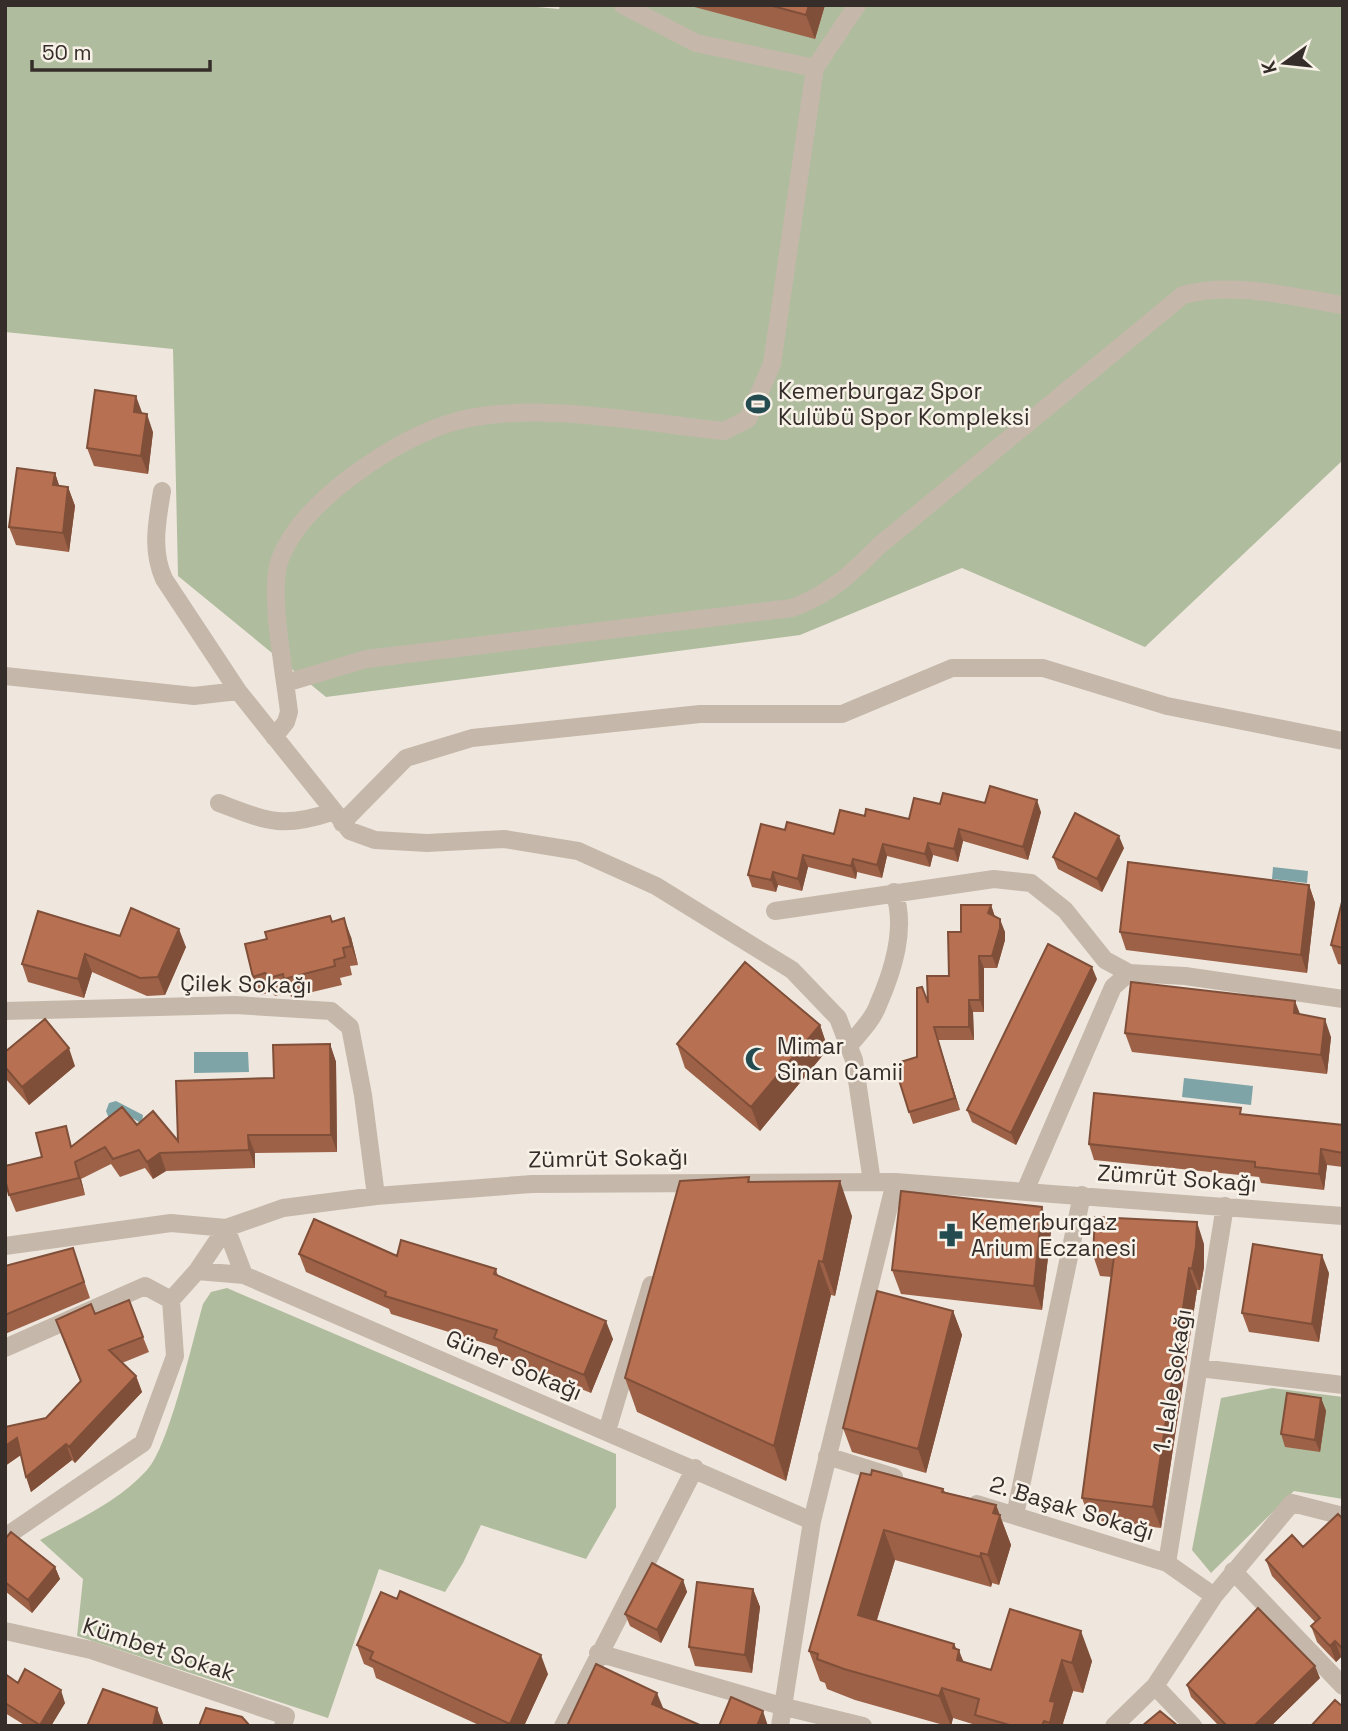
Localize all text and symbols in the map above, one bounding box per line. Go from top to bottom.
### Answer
scale bar [32,28,210,72]
north arrow [1250,28,1320,98]
text: 50 m [42,39,92,66]
text: K [1255,58,1283,76]
place label: Kemerburgaz Spor Kulübü Spor Kompleksi [778,376,1030,432]
sports icon: Kemerburgaz Spor Kulübü Spor Kompleksi [744,390,772,418]
street label: Çilek Sokağı [180,968,312,1000]
place label: Mimar Sinan Camii [777,1031,903,1087]
mosque icon: Mimar Sinan Camii [743,1045,771,1073]
street label: Zümrüt Sokağı [528,1142,688,1174]
street label: Zümrüt Sokağı [1096,1157,1258,1199]
place label: Kemerburgaz Arium Eczanesi [971,1207,1136,1263]
pharmacy icon: Kemerburgaz Arium Eczanesi [937,1221,965,1249]
street label: 1. Lale Sokağı [1146,1307,1198,1455]
street label: Güner Sokağı [441,1323,587,1407]
street label: 2. Başak Sokağı [986,1469,1158,1547]
street label: Kümbet Sokak [79,1610,239,1688]

